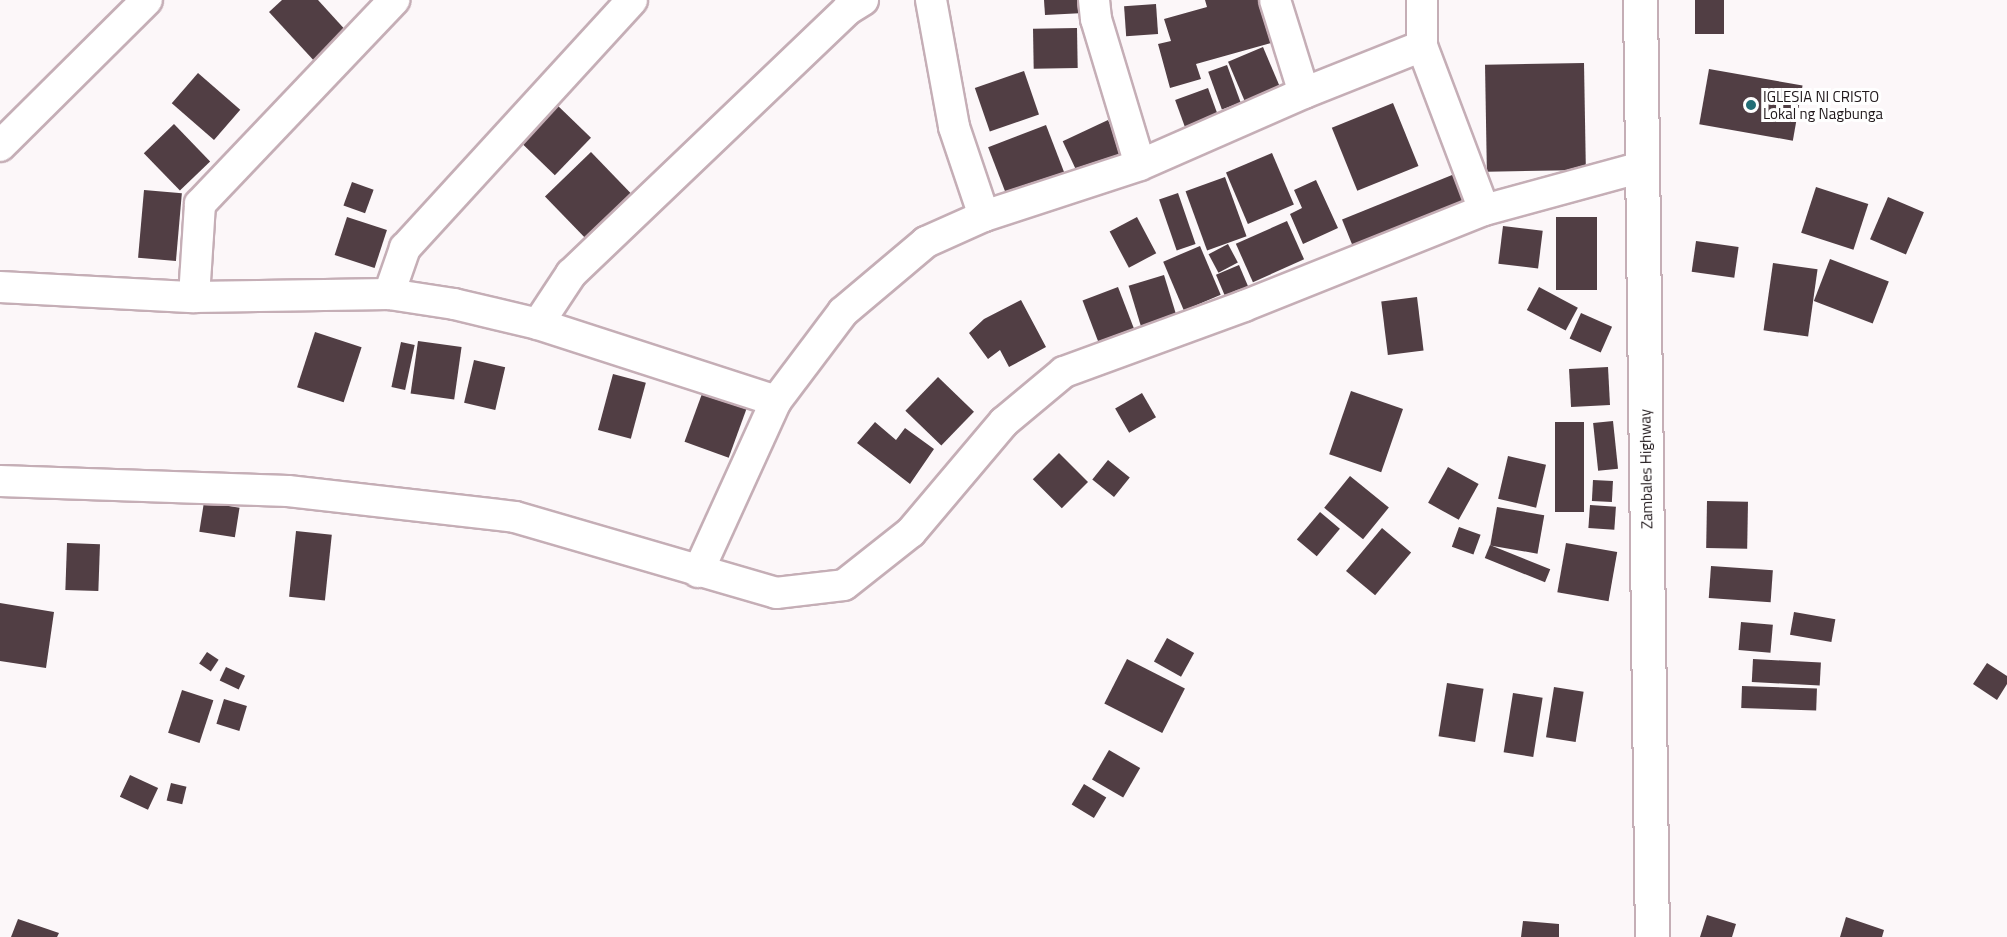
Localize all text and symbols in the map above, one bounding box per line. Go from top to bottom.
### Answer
place label: IGLESIA NI CRISTO Lokal ng Nagbunga [1763,87,1883,122]
marker: IGLESIA NI CRISTO Lokal ng Nagbunga [1744,98,1758,112]
street label: Zambales Highway [1636,409,1656,529]

